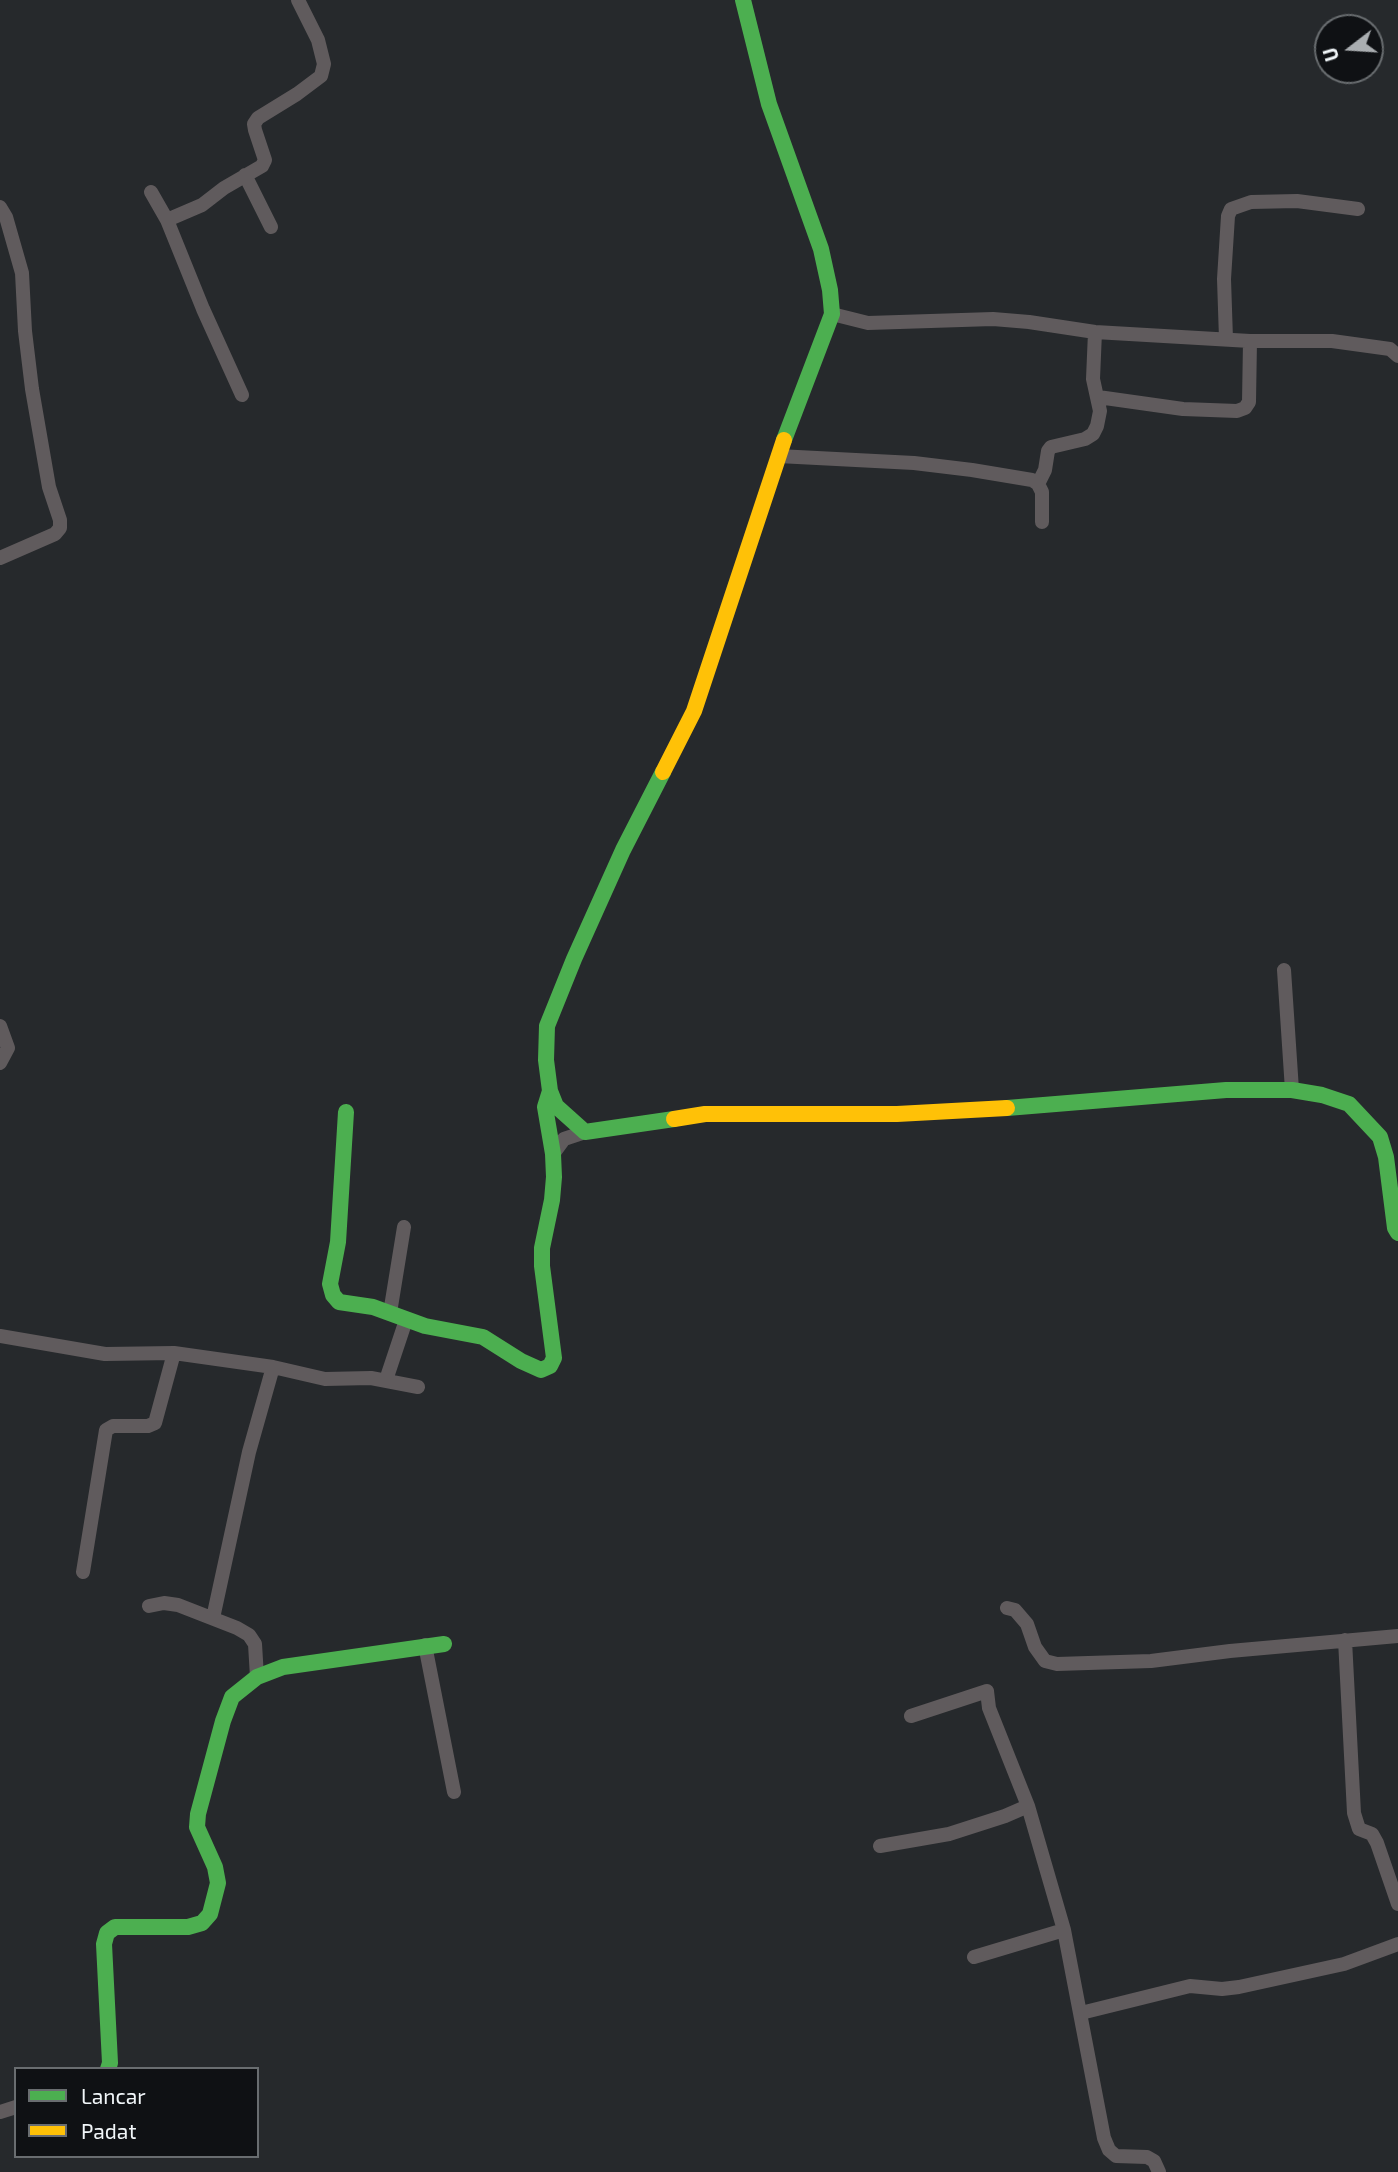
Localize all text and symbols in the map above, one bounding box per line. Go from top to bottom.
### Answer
north arrow [1314,14,1384,84]
text: U [1317,45,1343,64]
legend [14,2067,259,2158]
text: Lancar [81,2083,146,2108]
text: Padat [81,2118,136,2143]

